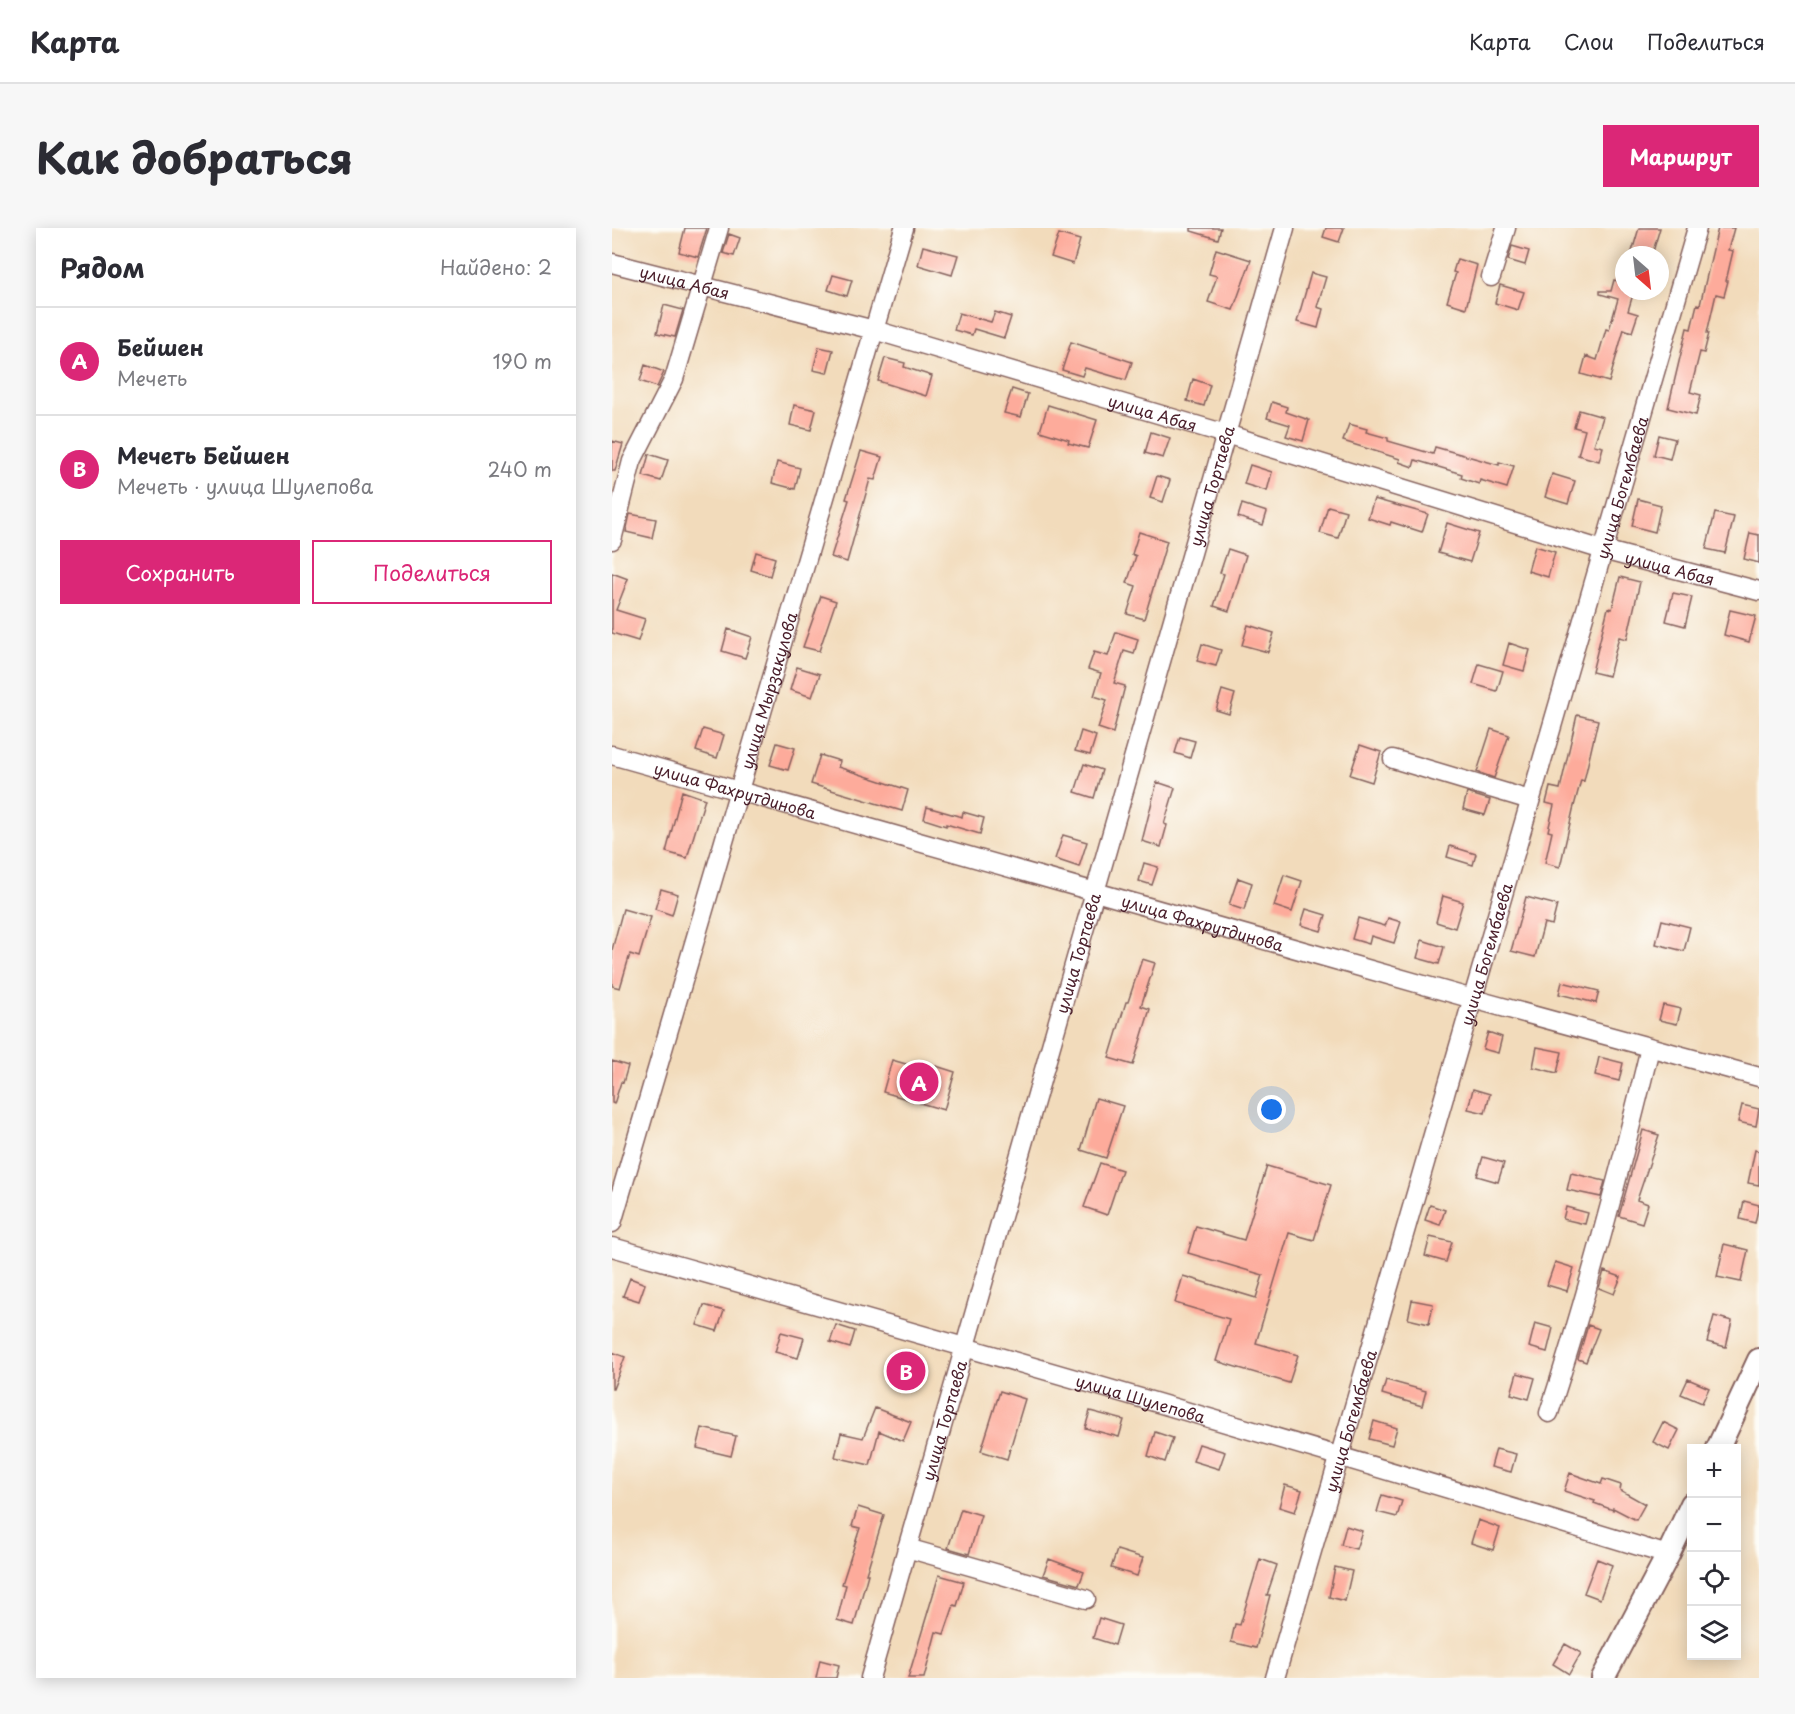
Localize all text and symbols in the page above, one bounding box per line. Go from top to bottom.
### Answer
text: Карта [30,20,120,63]
text: Карта [1469,25,1531,57]
text: Слои [1564,25,1614,57]
text: Поделиться [1647,25,1765,57]
text: Как добраться [36,125,353,188]
button: Маршрут [1603,125,1759,187]
north arrow [1615,246,1669,300]
text: Рядом [60,248,145,287]
text: Найдено: 2 [440,252,552,282]
street label: улица Абая [637,259,732,305]
text: Бейшен [117,330,204,363]
text: A [72,346,87,376]
text: 190 m [493,346,552,376]
text: Мечеть [117,363,187,393]
street label: улица Абая [1105,388,1200,437]
street label: улица Богембаева [1589,413,1654,562]
street label: улица Тортаева [1183,423,1240,549]
text: Мечеть Бейшен [117,438,290,471]
text: B [73,454,86,484]
text: 240 m [487,454,552,484]
text: Мечеть · улица Шулепова [117,471,373,501]
button: Сохранить [60,540,300,604]
button: Поделиться [312,540,552,604]
street label: улица Абая [1622,544,1717,591]
street label: улица Мырзакулова [734,609,803,772]
street label: улица Фахрутдинова [651,756,819,824]
street label: улица Богембаева [1454,880,1518,1028]
street label: улица Фахрутдинова [1119,888,1287,957]
street label: улица Тортаева [1049,890,1106,1016]
pin: A [900,1060,938,1104]
your location [1257,1095,1286,1124]
street label: улица Богембаева [1318,1346,1382,1495]
pin: B [886,1348,926,1394]
street label: улица Тортаева [915,1357,972,1483]
street label: улица Шулепова [1073,1368,1209,1428]
map controls [1687,1444,1741,1660]
button: + [1687,1444,1741,1498]
button: − [1687,1498,1741,1552]
button: locate [1687,1552,1741,1606]
button: layers [1687,1606,1741,1660]

